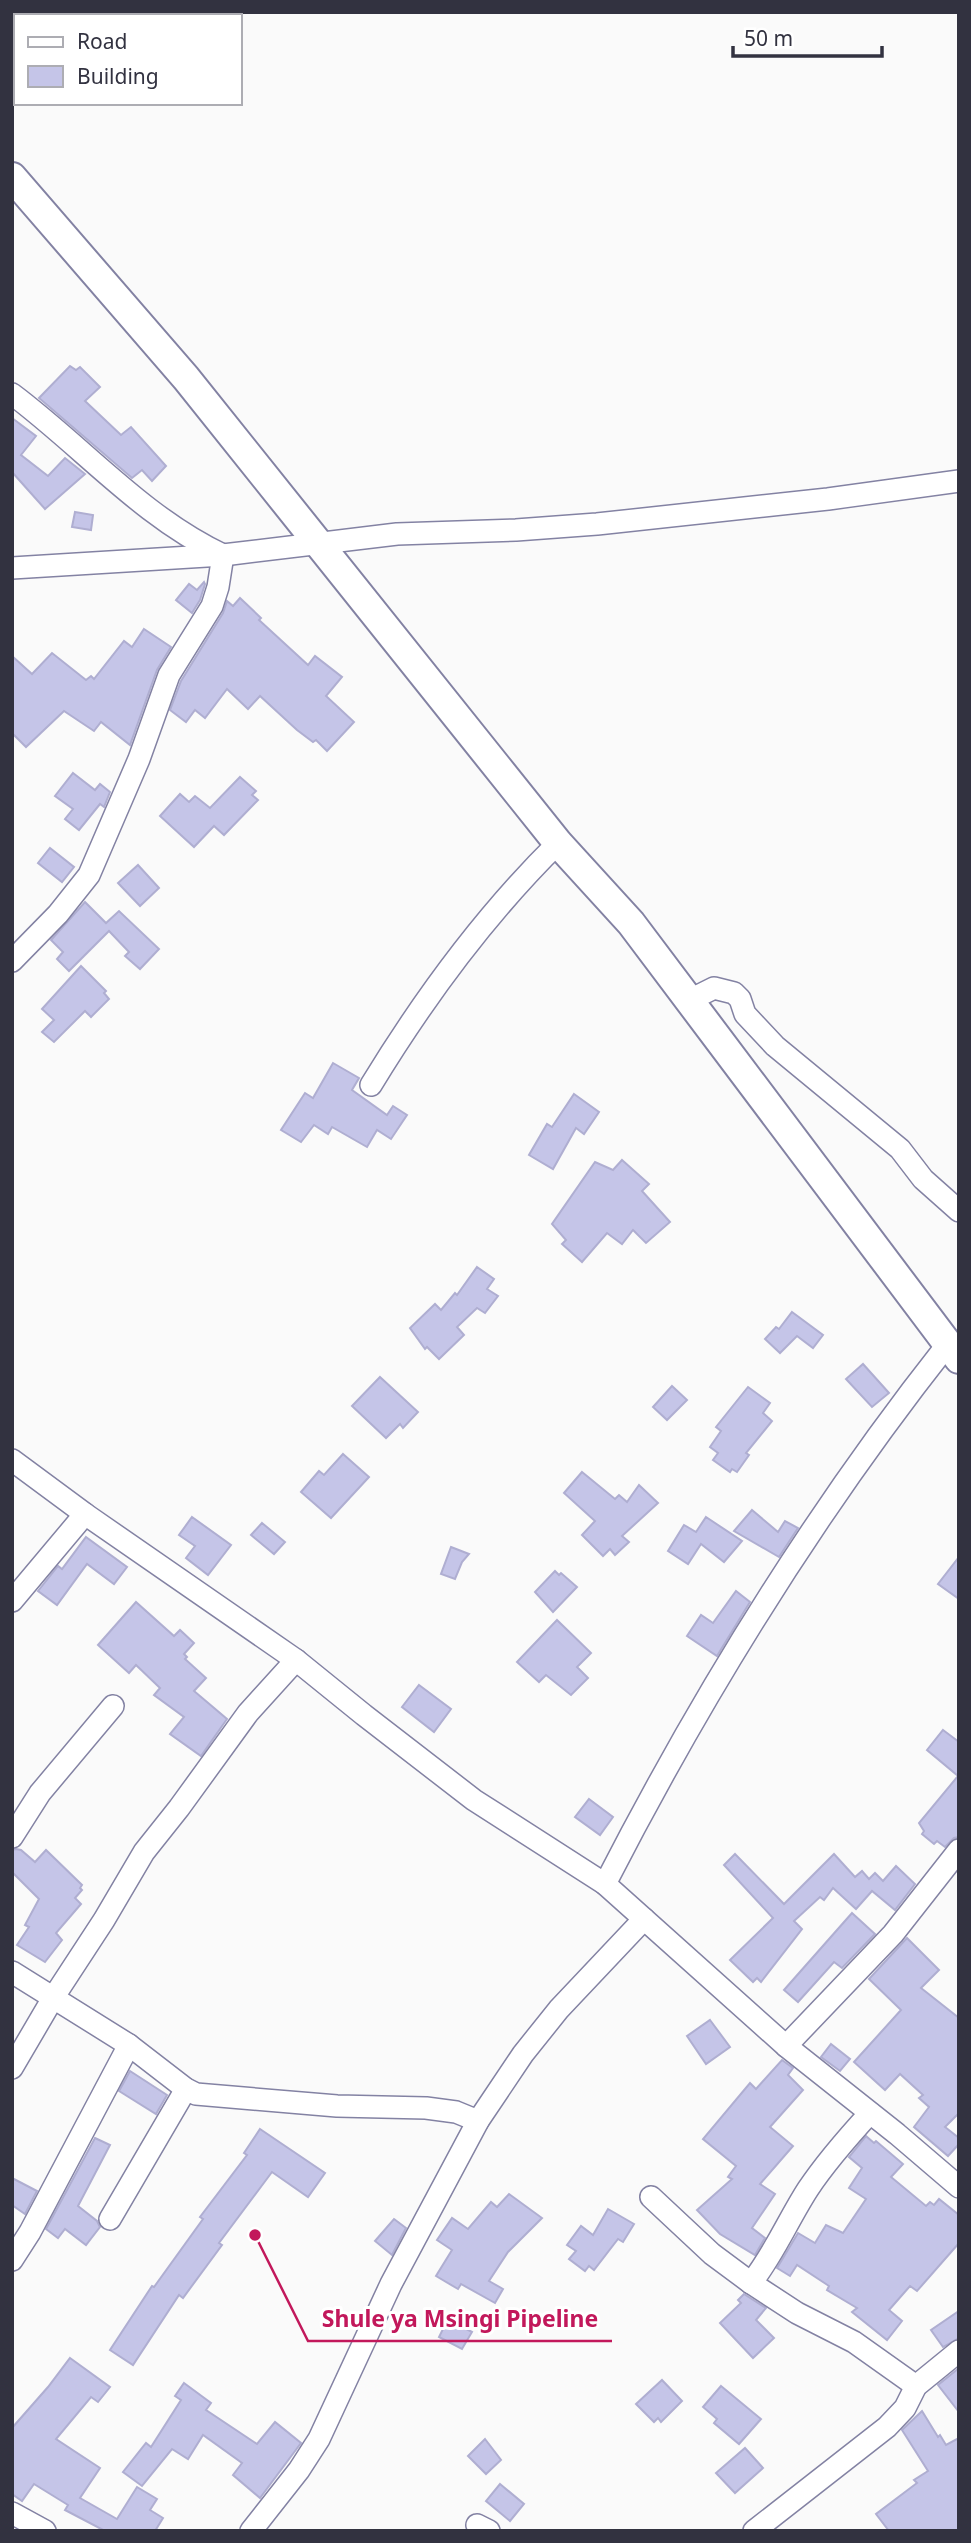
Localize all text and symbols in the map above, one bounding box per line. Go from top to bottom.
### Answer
legend [14,14,242,105]
scale bar [733,14,882,58]
text: 50 m [744,24,793,52]
text: Road [77,27,127,55]
text: Building [77,62,159,90]
callout: Shule ya Msingi Pipeline [308,2297,612,2341]
text: Shule ya Msingi Pipeline [322,2302,598,2334]

